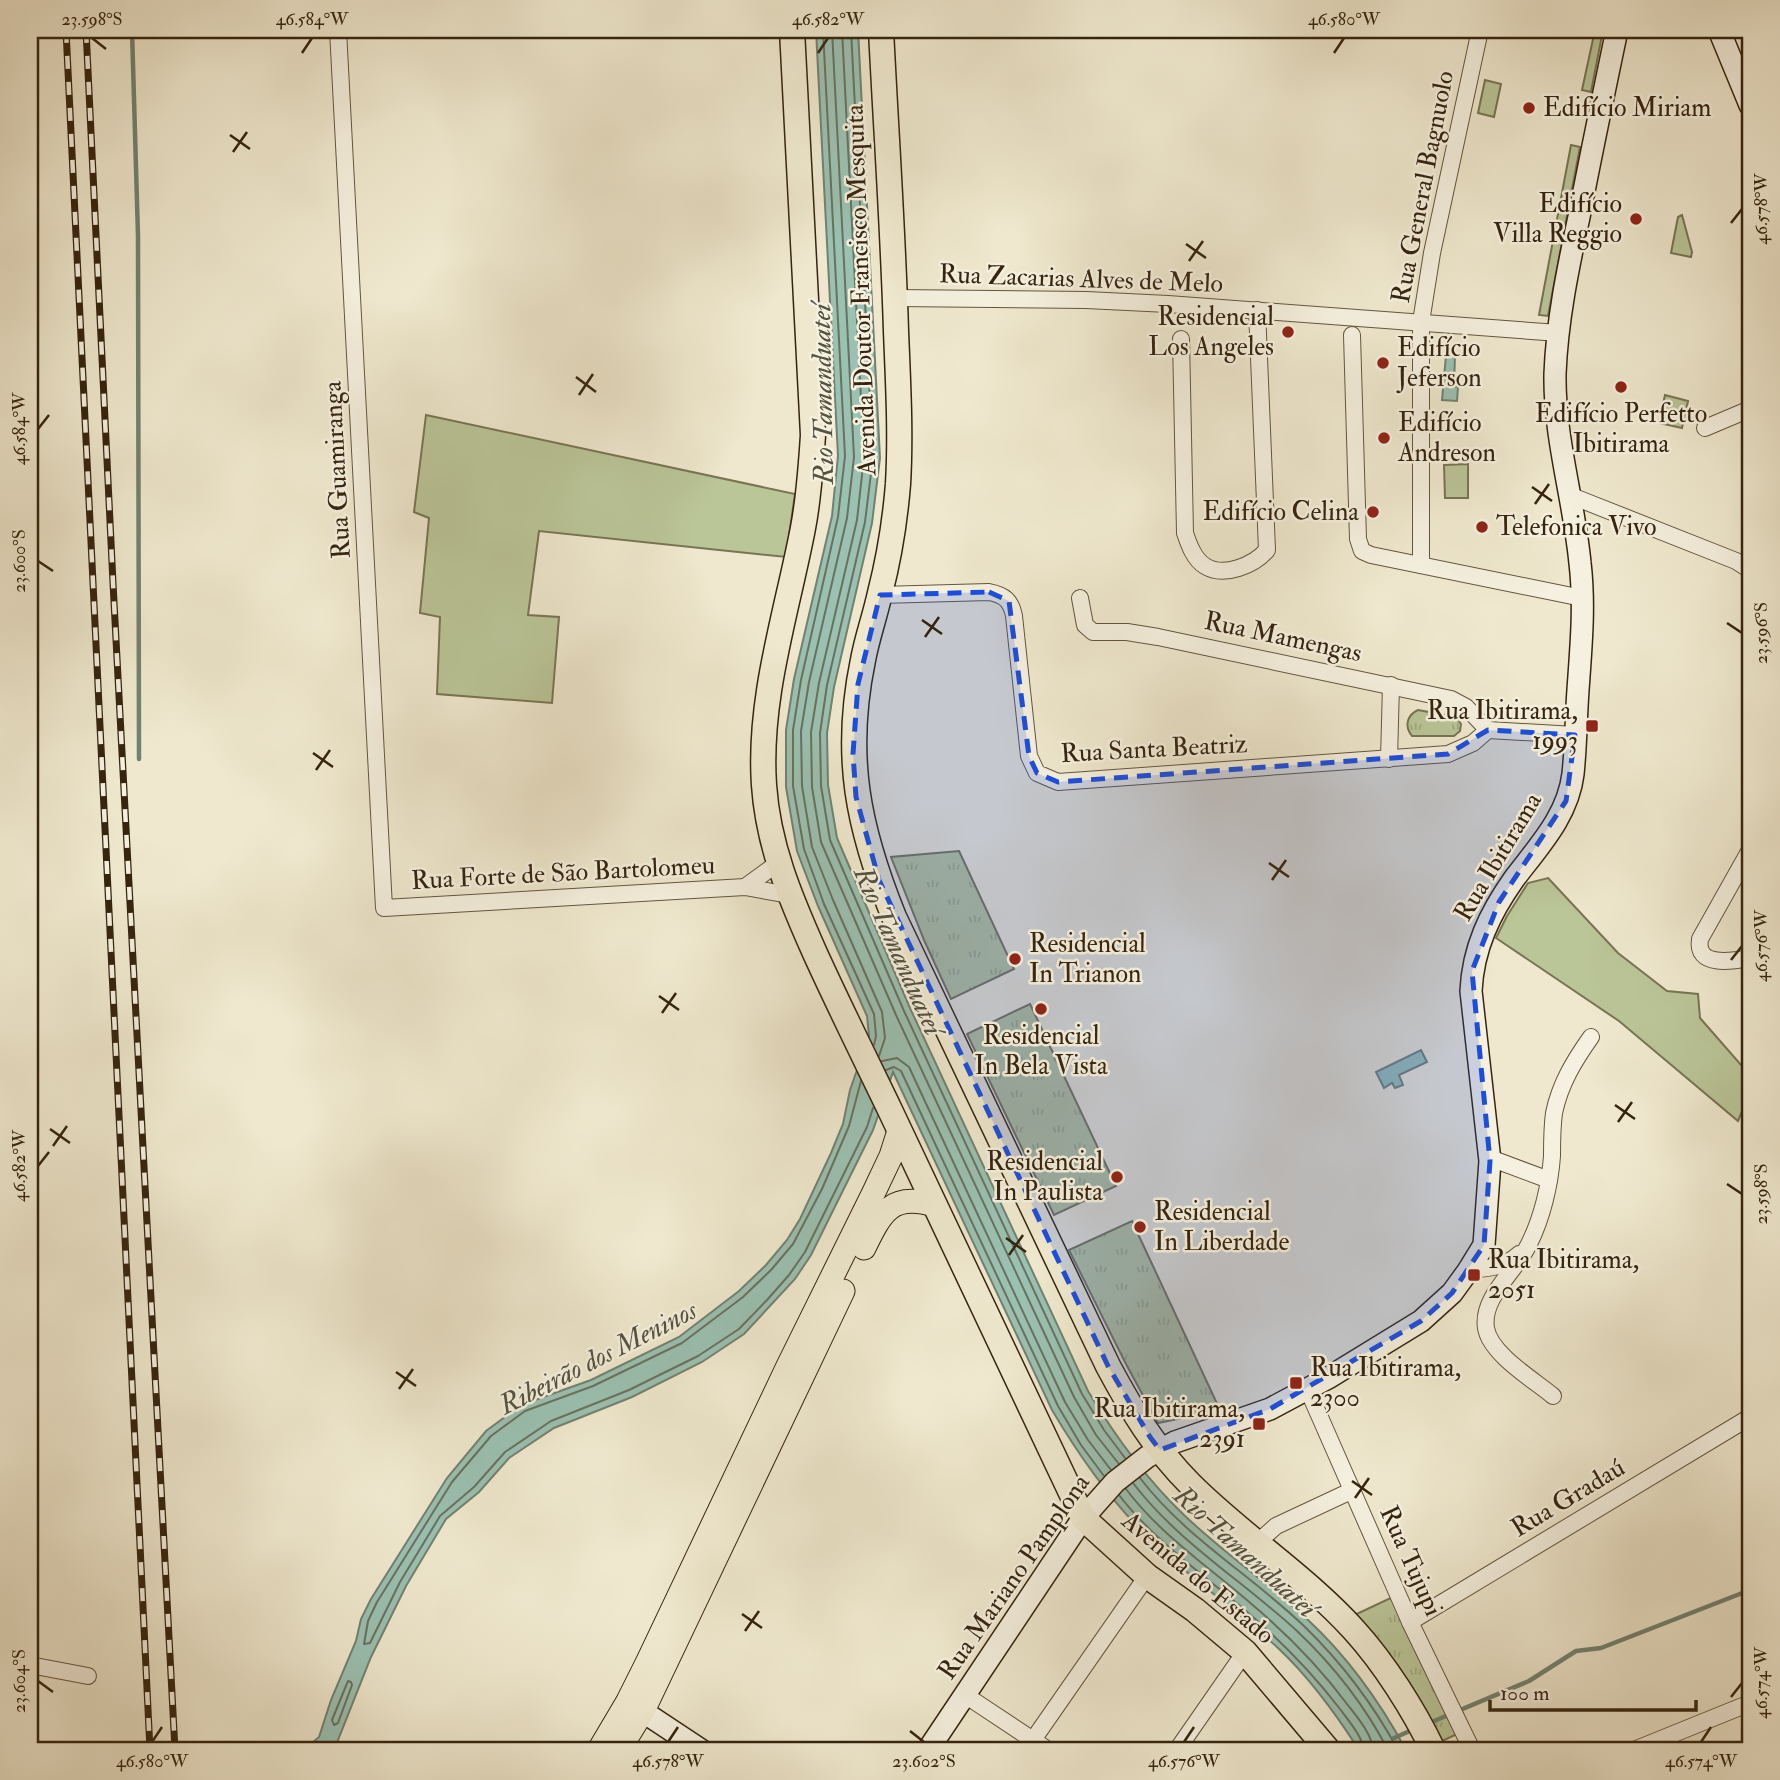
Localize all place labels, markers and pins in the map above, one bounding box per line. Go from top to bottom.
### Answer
place label: Edifício Miriam [1543,92,1711,124]
marker: Edifício Miriam [1521,100,1537,116]
place label: Edifício Villa Reggio [1493,188,1622,250]
marker: Edifício Villa Reggio [1628,211,1644,227]
place label: Residencial Los Angeles [1148,301,1274,363]
marker: Residencial Los Angeles [1280,324,1296,340]
place label: Edifício Jeferson [1396,332,1482,394]
marker: Edifício Jeferson [1375,355,1391,371]
marker: Edifício Perfetto Ibitirama [1613,379,1629,395]
place label: Edifício Perfetto Ibitirama [1535,398,1707,460]
place label: Edifício Andreson [1397,407,1496,469]
marker: Edifício Andreson [1376,430,1392,446]
place label: Edifício Celina [1202,496,1359,528]
marker: Edifício Celina [1365,504,1381,520]
place label: Telefonica Vivo [1496,511,1657,543]
marker: Telefonica Vivo [1474,519,1490,535]
place label: Rua Ibitirama, 1993 [1427,695,1578,757]
marker: Rua Ibitirama, 1993 [1584,718,1600,734]
place label: Residencial In Trianon [1029,928,1146,990]
marker: Residencial In Trianon [1007,951,1023,967]
marker: Residencial In Bela Vista [1033,1001,1049,1017]
place label: Residencial In Bela Vista [974,1020,1108,1082]
place label: Residencial In Paulista [986,1146,1103,1208]
marker: Residencial In Paulista [1109,1169,1125,1185]
place label: Residencial In Liberdade [1154,1196,1289,1258]
marker: Residencial In Liberdade [1132,1219,1148,1235]
place label: Rua Ibitirama, 2051 [1488,1244,1639,1306]
marker: Rua Ibitirama, 2051 [1466,1267,1482,1283]
place label: Rua Ibitirama, 2300 [1310,1352,1461,1414]
marker: Rua Ibitirama, 2300 [1288,1375,1304,1391]
place label: Rua Ibitirama, 2391 [1094,1393,1245,1455]
marker: Rua Ibitirama, 2391 [1251,1416,1267,1432]

